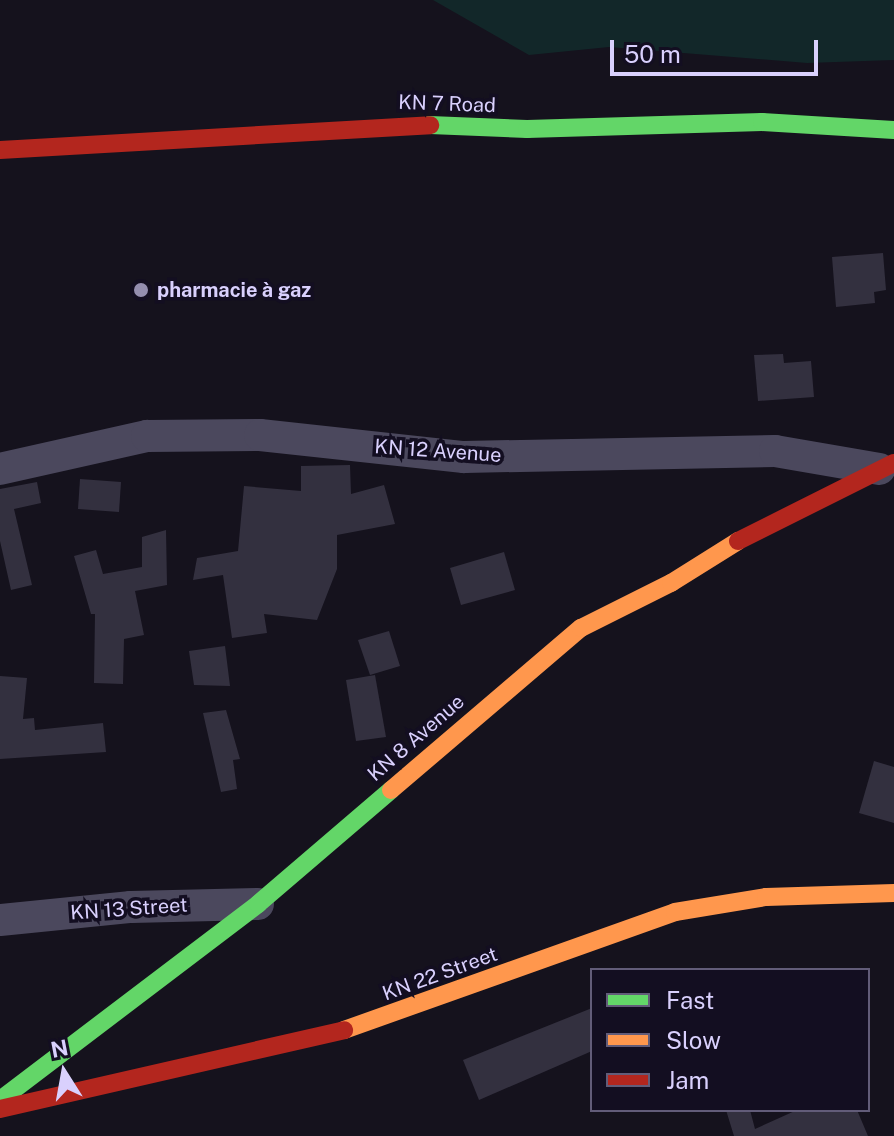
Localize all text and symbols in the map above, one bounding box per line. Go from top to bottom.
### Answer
scale bar [614,24,822,74]
text: 50 m [624,40,681,68]
street label: KN 7 Road [398,90,496,118]
place label: pharmacie à gaz [157,278,311,302]
marker: pharmacie à gaz [132,281,150,299]
street label: KN 12 Avenue [374,435,502,467]
street label: KN 8 Avenue [363,690,469,786]
street label: KN 13 Street [70,893,188,925]
street label: KN 22 Street [379,942,501,1006]
legend [590,968,870,1112]
text: Fast [666,986,714,1014]
text: Slow [666,1026,721,1054]
north arrow [24,1032,104,1112]
text: N [48,1034,70,1063]
text: Jam [666,1066,709,1094]

